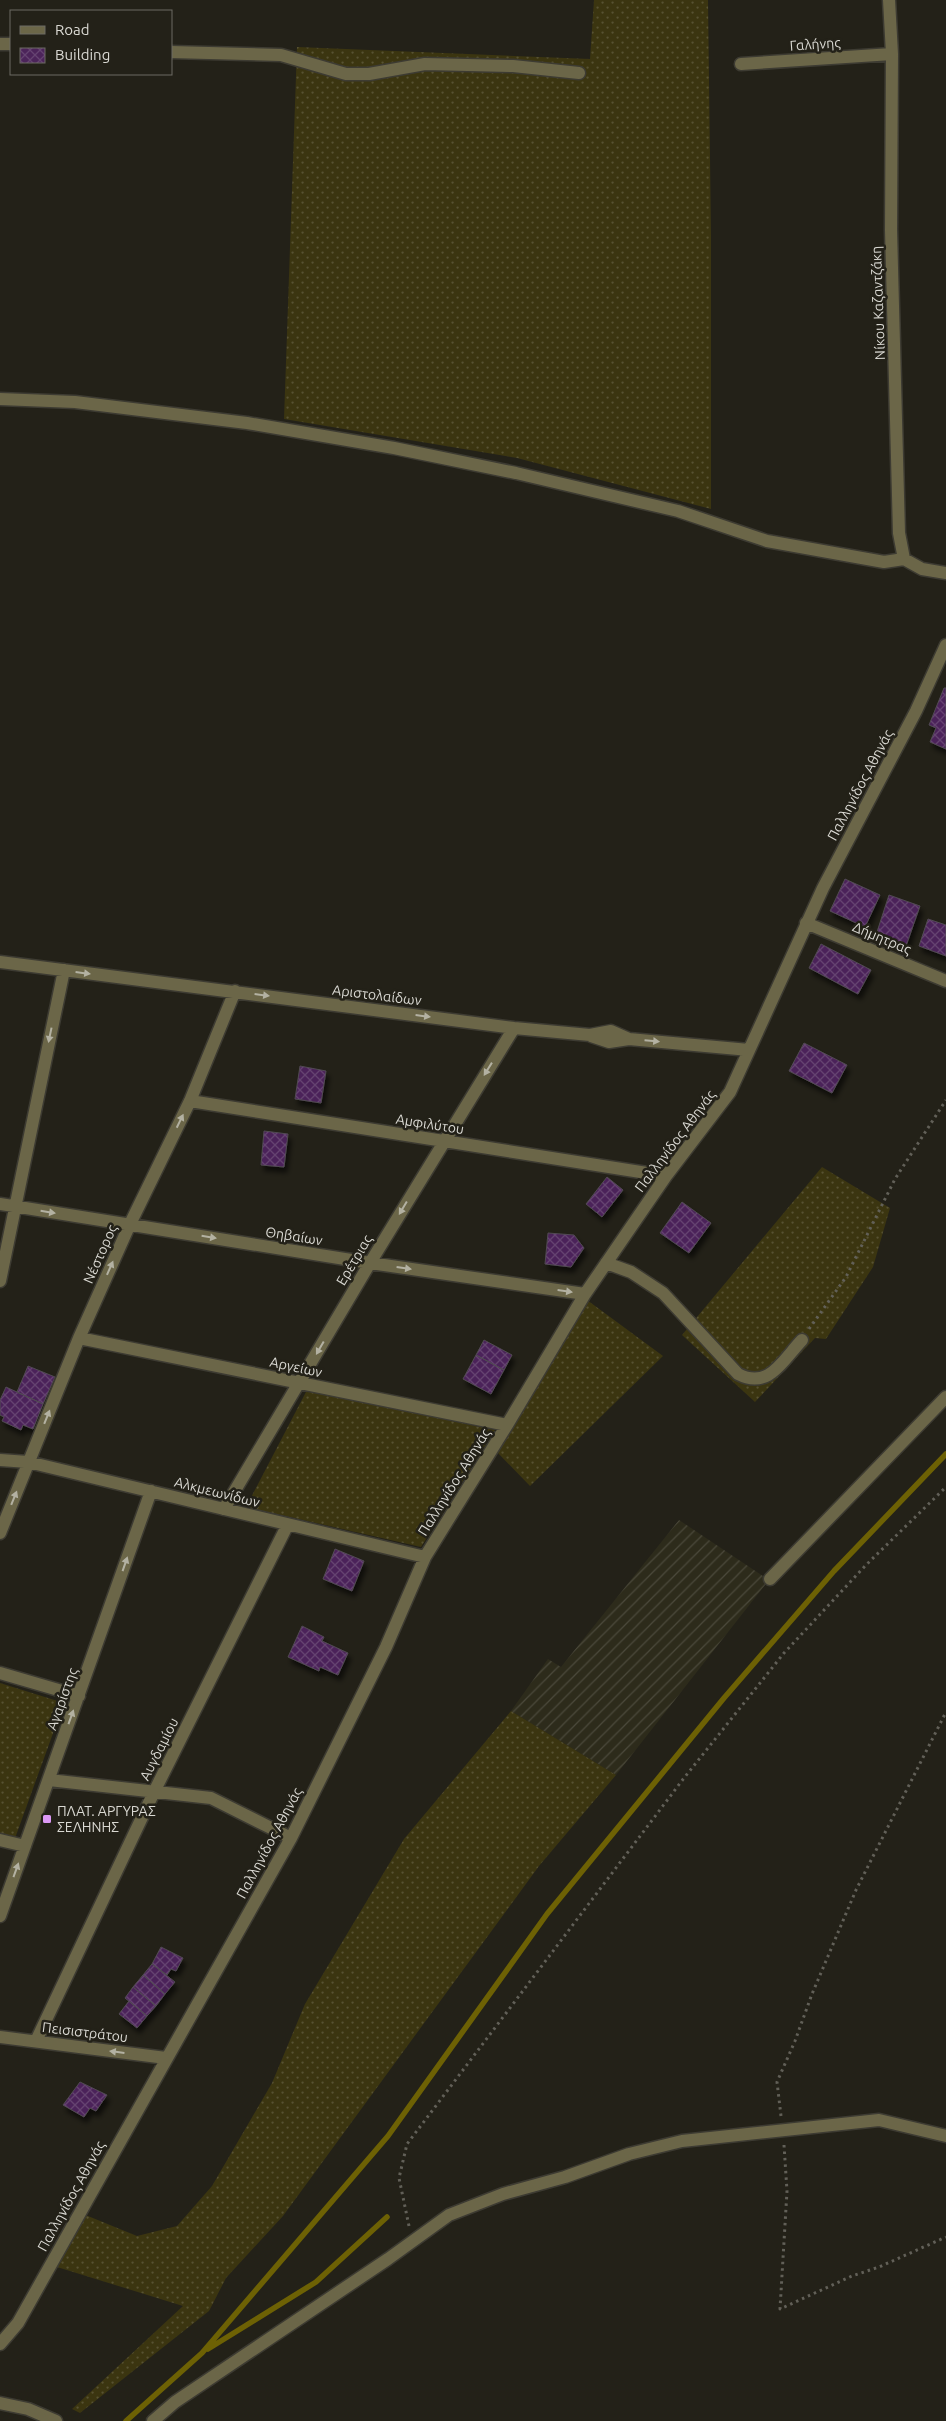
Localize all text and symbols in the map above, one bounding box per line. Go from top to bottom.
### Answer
legend [10,10,172,75]
text: Road [55,21,90,38]
street label: Γαλήνης [789,34,842,54]
text: Building [55,46,110,63]
street label: Νίκου Καζαντζάκη [868,246,888,360]
street label: Παλληνίδος Αθηνάς [824,726,896,843]
street label: Δήμητρας [850,919,914,958]
one-way arrow [75,969,91,977]
street label: Αριστολαίδων [331,982,423,1008]
one-way arrow [254,991,270,999]
one-way arrow [415,1012,431,1020]
one-way arrow [46,1027,54,1043]
one-way arrow [644,1037,660,1045]
one-way arrow [483,1063,493,1076]
street label: Παλληνίδος Αθηνάς [631,1086,719,1195]
street label: Αμφιλύτου [395,1111,465,1137]
one-way arrow [176,1114,184,1128]
one-way arrow [399,1201,408,1214]
one-way arrow [40,1208,56,1216]
street label: Νέστορος [80,1221,120,1286]
street label: Θηβαίων [264,1224,324,1248]
street label: Ερέτριας [333,1231,376,1288]
one-way arrow [201,1233,217,1241]
one-way arrow [107,1261,115,1275]
one-way arrow [396,1264,412,1272]
one-way arrow [557,1287,573,1295]
one-way arrow [316,1340,324,1355]
street label: Αργείων [268,1354,324,1380]
one-way arrow [43,1409,51,1424]
street label: Παλληνίδος Αθηνάς [415,1425,494,1539]
street label: Αλκμεωνίδων [173,1474,262,1510]
one-way arrow [10,1490,18,1505]
one-way arrow [121,1556,129,1571]
street label: Αγαρίστης [43,1665,81,1732]
one-way arrow [68,1710,75,1725]
street label: Αυγδαμίου [136,1715,182,1783]
street label: Παλληνίδος Αθηνάς [233,1784,305,1901]
place label: ΠΛΑΤ. ΑΡΓΥΡΑΣ ΣΕΛΗΝΗΣ [57,1803,156,1835]
marker: ΠΛΑΤ. ΑΡΓΥΡΑΣ ΣΕΛΗΝΗΣ [41,1813,53,1825]
one-way arrow [13,1863,20,1878]
street label: Πεισιστράτου [41,2019,129,2045]
one-way arrow [109,2048,125,2056]
street label: Παλληνίδος Αθηνάς [34,2138,108,2254]

